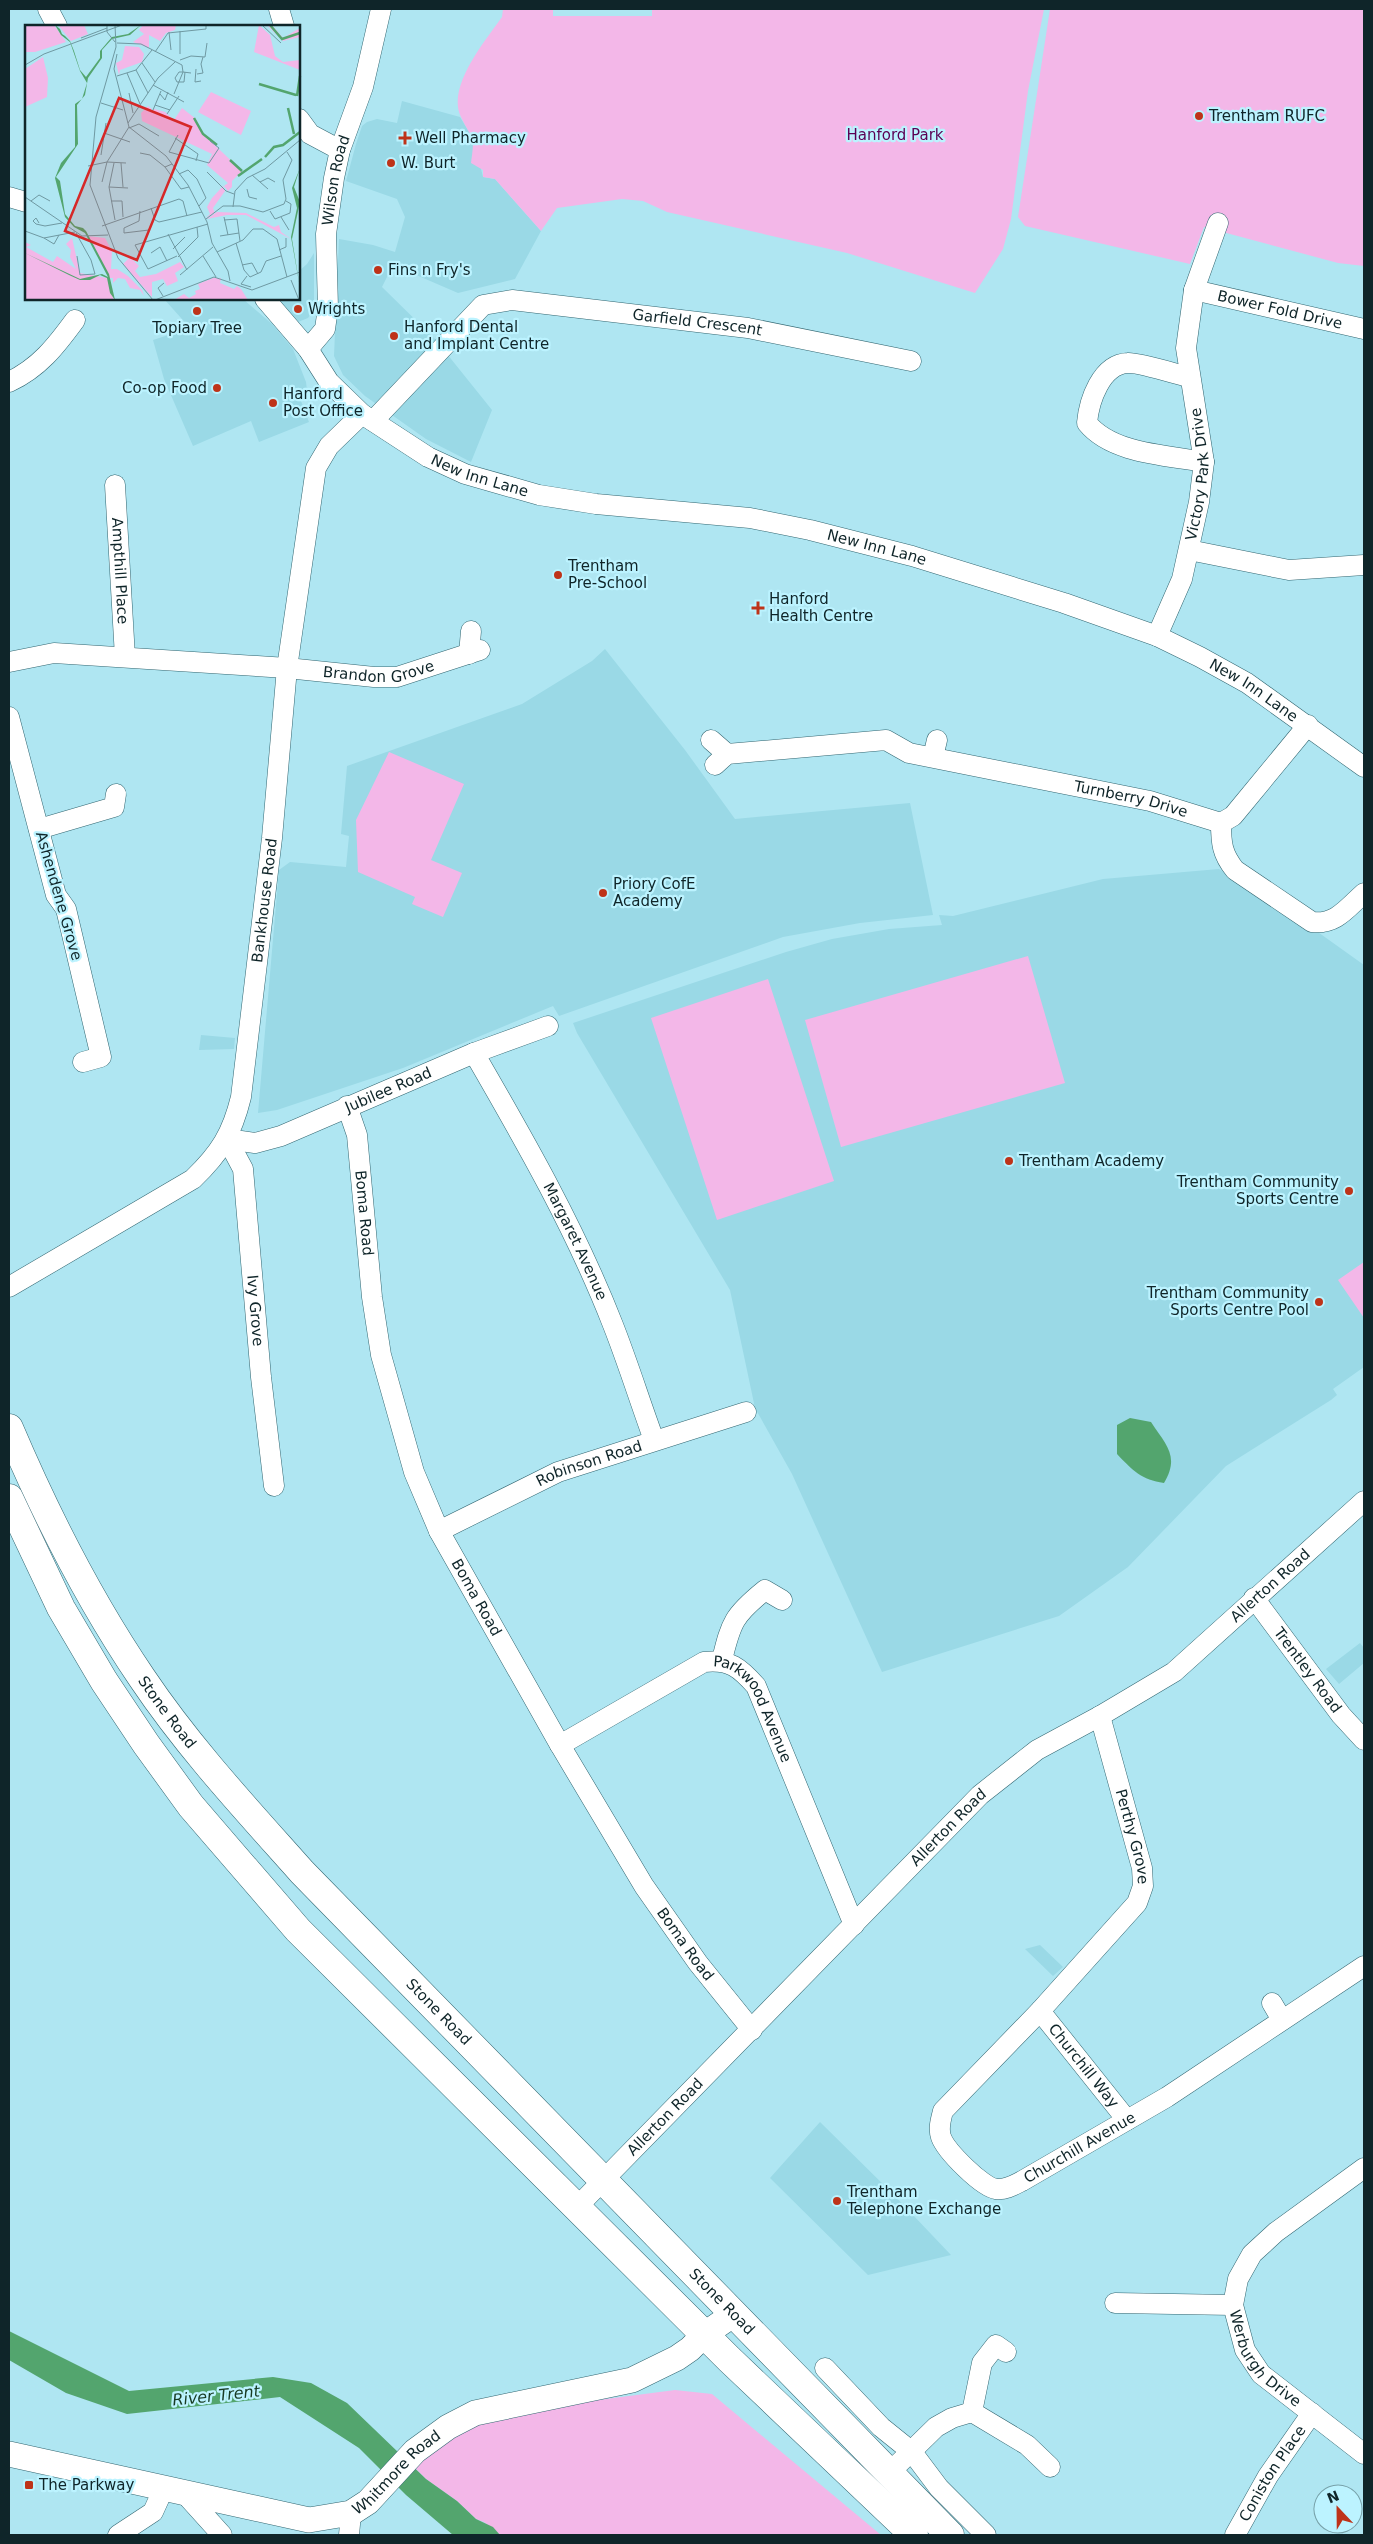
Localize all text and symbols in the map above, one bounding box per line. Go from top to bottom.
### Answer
inset map [25,25,300,300]
place label: Trentham RUFC [1208,107,1325,125]
marker: Trentham RUFC [1193,110,1205,122]
park label: Hanford Park [846,126,944,144]
place label: Well Pharmacy [415,129,526,147]
marker: Well Pharmacy [399,132,411,144]
street label: Wilson Road [318,133,354,227]
place label: W. Burt [401,154,456,172]
marker: W. Burt [385,157,397,169]
place label: Fins n Fry's [388,261,471,279]
marker: Fins n Fry's [372,264,384,276]
street label: Bower Fold Drive [1216,287,1344,333]
place label: Wrights [308,300,365,318]
marker: Wrights [292,303,304,315]
marker: Topiary Tree [191,305,203,317]
street label: Garfield Crescent [632,305,764,340]
place label: Hanford Dental and Implant Centre [404,318,549,353]
place label: Topiary Tree [151,319,242,337]
marker: Hanford Dental and Implant Centre [388,330,400,342]
place label: Co-op Food [122,379,207,397]
marker: Co-op Food [211,382,223,394]
place label: Hanford Post Office [283,385,363,420]
marker: Hanford Post Office [267,397,279,409]
street label: Victory Park Drive [1182,406,1213,542]
street label: New Inn Lane [428,451,530,501]
street label: Ampthill Place [108,517,132,625]
street label: New Inn Lane [825,526,929,569]
place label: Trentham Pre-School [567,557,647,592]
marker: Trentham Pre-School [552,569,564,581]
place label: Hanford Health Centre [769,590,873,625]
marker: Hanford Health Centre [751,601,765,615]
street label: New Inn Lane [1206,655,1301,726]
street label: Brandon Grove [322,656,437,686]
street label: Turnberry Drive [1072,777,1190,821]
street label: Ashendene Grove [32,829,86,963]
street label: Bankhouse Road [248,837,281,964]
place label: Priory CofE Academy [613,875,696,910]
marker: Priory CofE Academy [597,887,609,899]
street label: Jubilee Road [341,1063,434,1117]
place label: Trentham Academy [1018,1152,1164,1170]
marker: Trentham Academy [1003,1155,1015,1167]
street label: Boma Road [351,1169,377,1257]
place label: Trentham Community Sports Centre [1176,1173,1339,1208]
street label: Margaret Avenue [539,1179,611,1303]
marker: Trentham Community Sports Centre [1343,1185,1355,1197]
street label: Ivy Grove [243,1274,267,1347]
place label: Trentham Community Sports Centre Pool [1146,1284,1309,1319]
marker: Trentham Community Sports Centre Pool [1313,1296,1325,1308]
street label: Robinson Road [533,1437,644,1490]
street label: Allerton Road [1227,1545,1314,1626]
street label: Boma Road [448,1556,505,1639]
street label: Trentley Road [1269,1623,1345,1717]
street label: Parkwood Avenue [713,1652,795,1765]
street label: Stone Road [134,1673,200,1752]
street label: Allerton Road [907,1785,990,1870]
street label: Perthy Grove [1112,1787,1152,1885]
street label: Boma Road [653,1904,718,1984]
street label: Stone Road [402,1975,475,2049]
street label: Churchill Way [1045,2020,1123,2111]
street label: Allerton Road [623,2075,707,2159]
street label: Churchill Avenue [1021,2108,1139,2187]
place label: Trentham Telephone Exchange [846,2183,1001,2218]
marker: Trentham Telephone Exchange [831,2195,843,2207]
street label: Stone Road [685,2265,758,2339]
street label: Werburgh Drive [1226,2308,1305,2411]
water label: River Trent [171,2381,261,2410]
street label: Coniston Place [1235,2422,1310,2525]
street label: Whitmore Road [349,2426,444,2519]
place label: The Parkway [38,2476,135,2494]
marker: The Parkway [23,2479,35,2491]
north arrow [1313,2484,1363,2534]
text: N [1325,2487,1342,2507]

